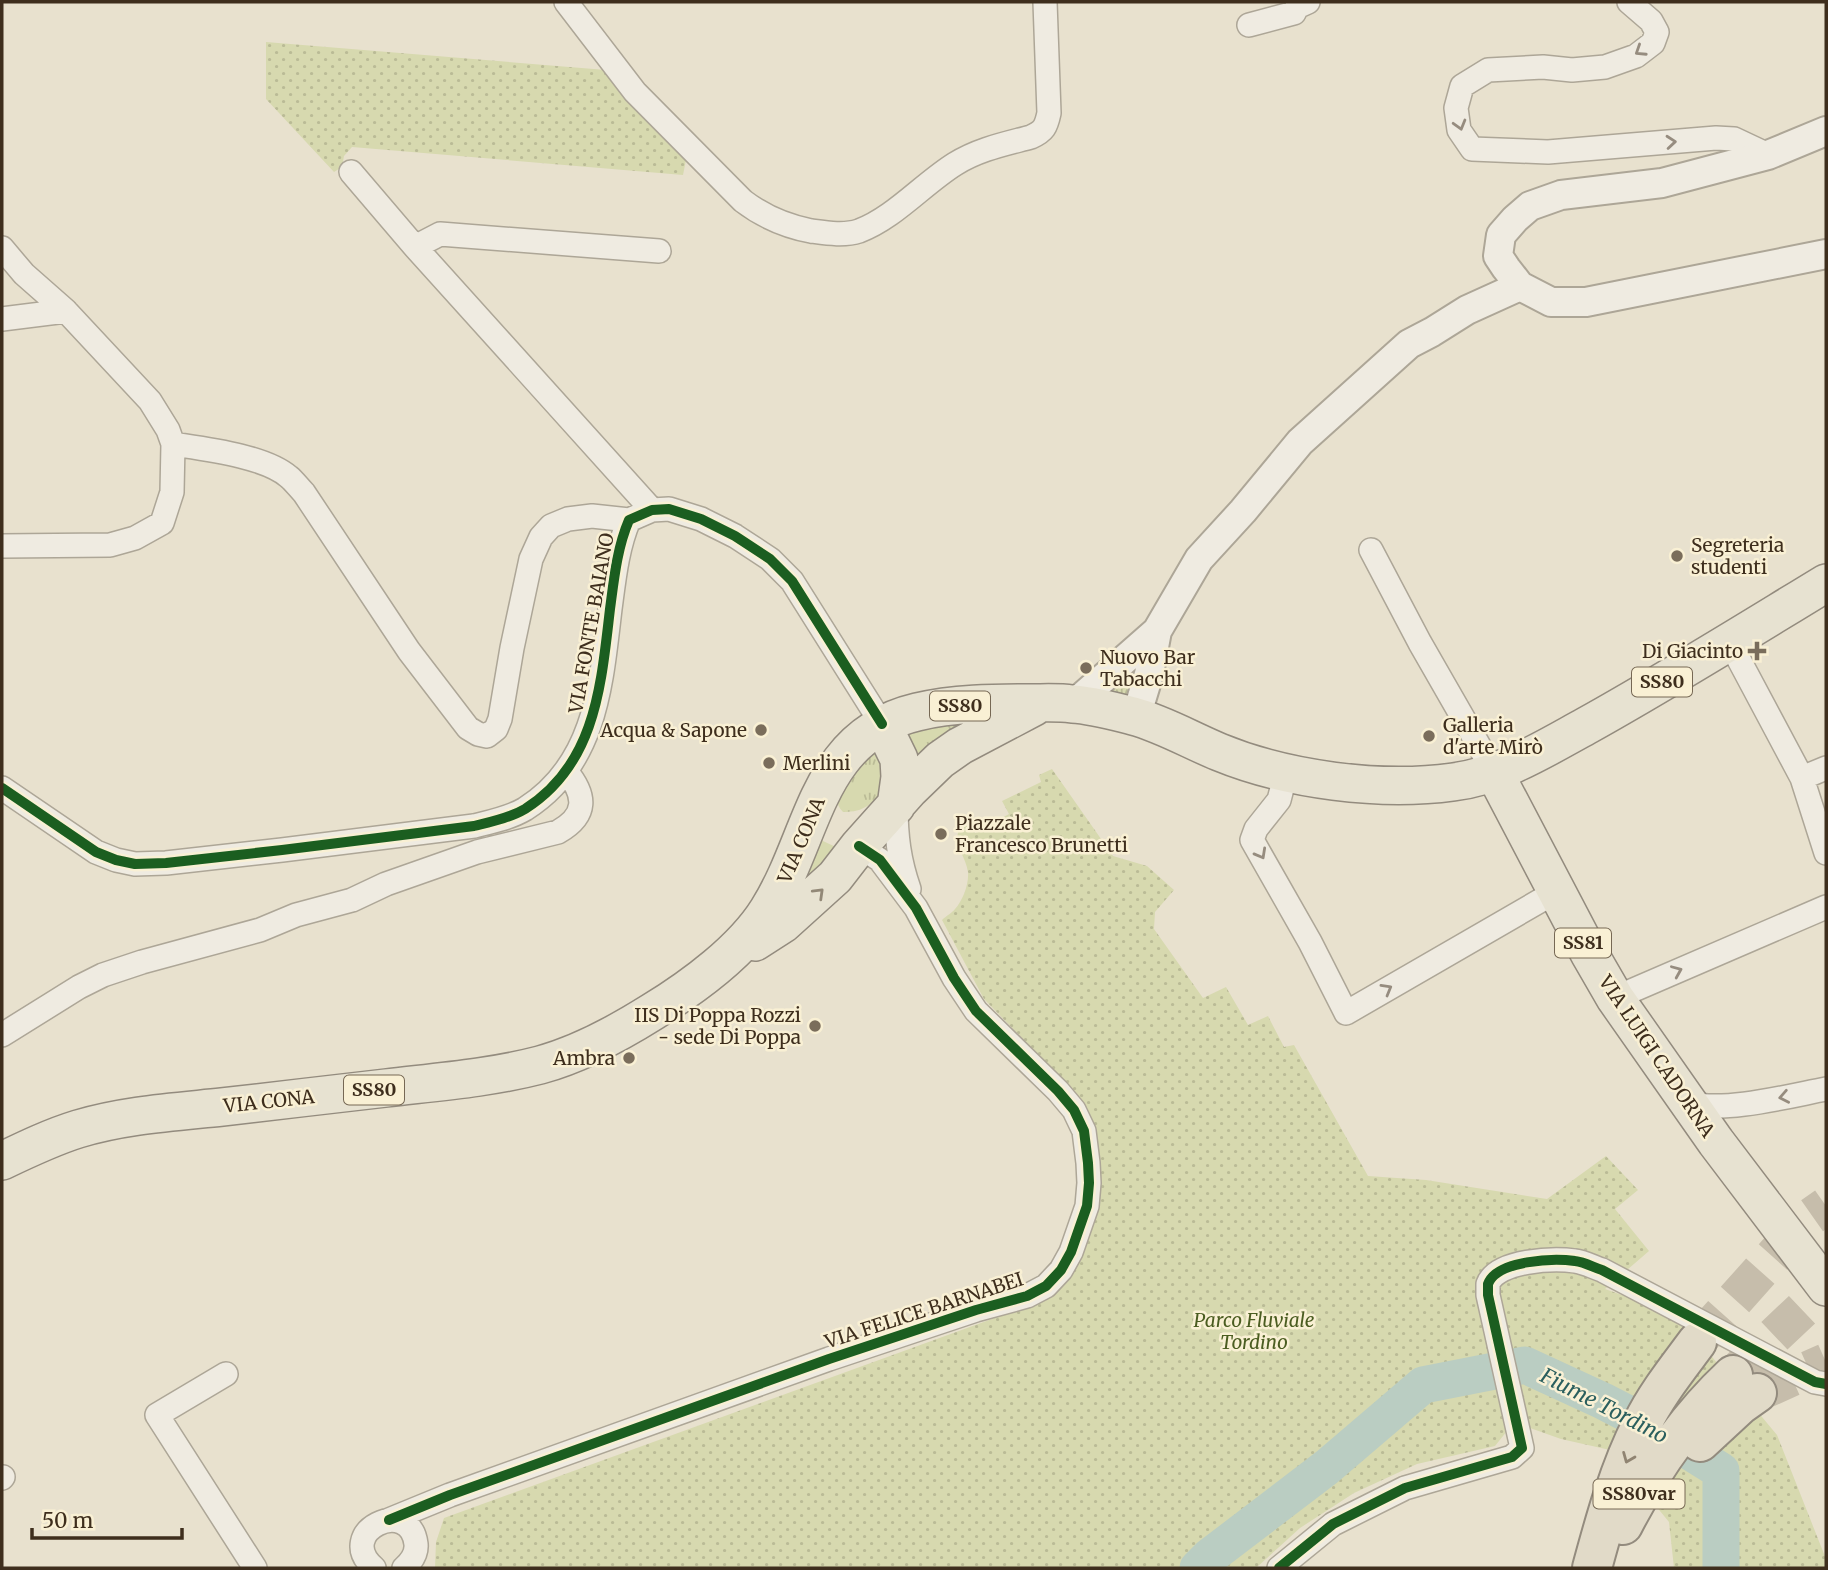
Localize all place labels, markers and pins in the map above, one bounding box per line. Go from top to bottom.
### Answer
place label: Segreteria studenti [1691,533,1784,579]
marker: Segreteria studenti [1669,548,1685,564]
place label: Di Giacinto [1642,639,1743,663]
marker: Di Giacinto [1749,643,1765,659]
place label: Nuovo Bar Tabacchi [1100,645,1196,691]
marker: Nuovo Bar Tabacchi [1078,660,1094,676]
place label: Galleria d'arte Mirò [1443,713,1543,759]
place label: Acqua & Sapone [599,718,747,742]
marker: Acqua & Sapone [753,722,769,738]
marker: Galleria d'arte Mirò [1421,728,1437,744]
place label: Merlini [783,751,850,775]
marker: Merlini [761,755,777,771]
place label: Piazzale Francesco Brunetti [955,811,1128,857]
marker: Piazzale Francesco Brunetti [933,826,949,842]
place label: IIS Di Poppa Rozzi - sede Di Poppa [634,1003,801,1049]
marker: IIS Di Poppa Rozzi - sede Di Poppa [807,1018,823,1034]
place label: Ambra [552,1046,615,1070]
marker: Ambra [621,1050,637,1066]

